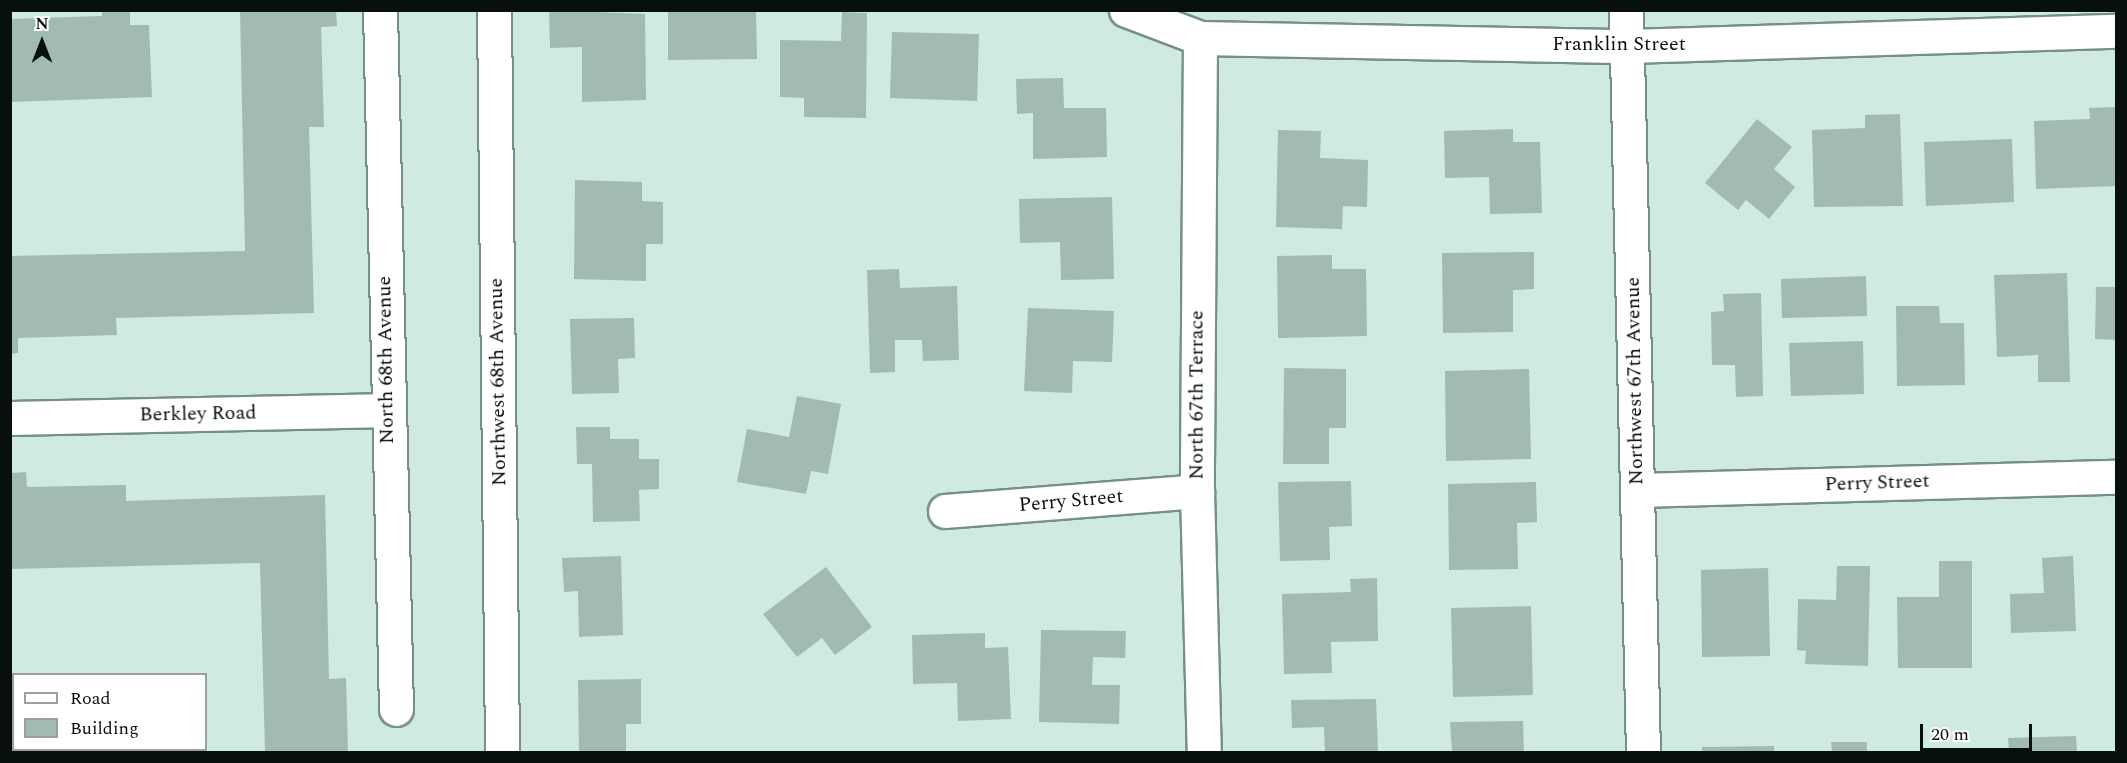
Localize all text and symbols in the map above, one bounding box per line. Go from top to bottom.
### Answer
north arrow [12,12,72,72]
text: N [35,12,49,36]
street label: Franklin Street [1552,32,1686,56]
street label: North 68th Avenue [373,276,399,444]
street label: Northwest 67th Avenue [1621,277,1649,485]
street label: Northwest 68th Avenue [484,278,512,486]
street label: North 67th Terrace [1185,310,1209,480]
street label: Berkley Road [139,401,257,427]
street label: Perry Street [1824,469,1930,497]
street label: Perry Street [1018,484,1124,518]
legend [12,673,207,751]
text: Road [70,685,111,712]
scale bar [1923,712,2036,750]
text: Building [70,715,139,742]
text: 20 m [1931,721,1969,748]

